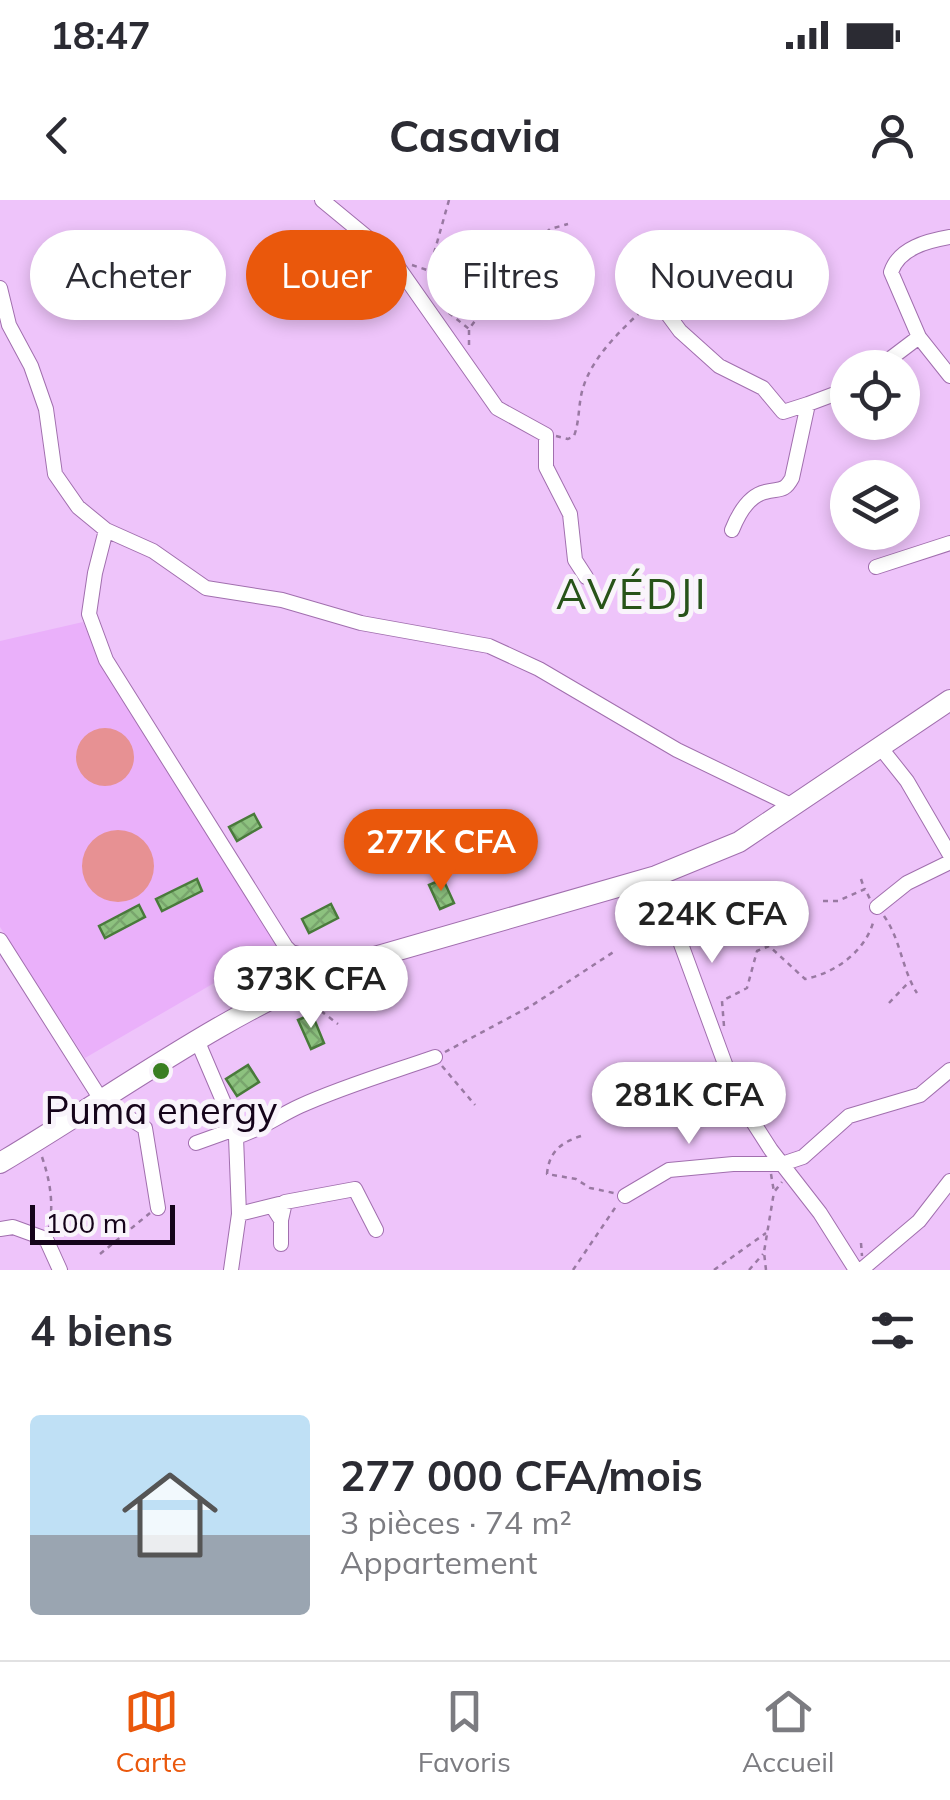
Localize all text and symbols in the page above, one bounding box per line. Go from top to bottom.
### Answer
text: 18:47 [50,11,151,59]
text: Casavia [389,107,561,163]
icon: back [30,108,85,163]
icon: person [865,108,920,163]
chip: Acheter [30,230,226,320]
chip: Louer [246,230,407,320]
chip: Filtres [427,230,595,320]
chip: Nouveau [615,230,829,320]
map controls [830,350,920,550]
button: locate [830,350,920,440]
button: layers [830,460,920,550]
district label: AVÉDJI [556,567,708,620]
pin: 277K CFA [338,809,544,894]
text: 277K CFA [366,821,516,861]
pin: 224K CFA [609,881,815,966]
text: 224K CFA [637,893,787,933]
pin: 373K CFA [208,946,414,1031]
text: 373K CFA [236,958,386,998]
marker: Puma energy [150,1060,172,1082]
pin: 281K CFA [586,1062,792,1147]
text: 281K CFA [614,1074,764,1114]
place label: Puma energy [45,1086,277,1134]
scale bar [30,1200,175,1244]
text: 100 m [45,1205,127,1240]
icon: filters [865,1303,920,1358]
text: 4 biens [30,1304,173,1357]
text: 277 000 CFA/mois [340,1449,703,1502]
icon: home [110,1455,230,1575]
text: 3 pièces · 74 m² [340,1502,572,1542]
text: Appartement [340,1542,538,1582]
tab: Carte [115,1684,187,1779]
tab: Favoris [418,1684,511,1779]
tab: Accueil [742,1684,834,1779]

